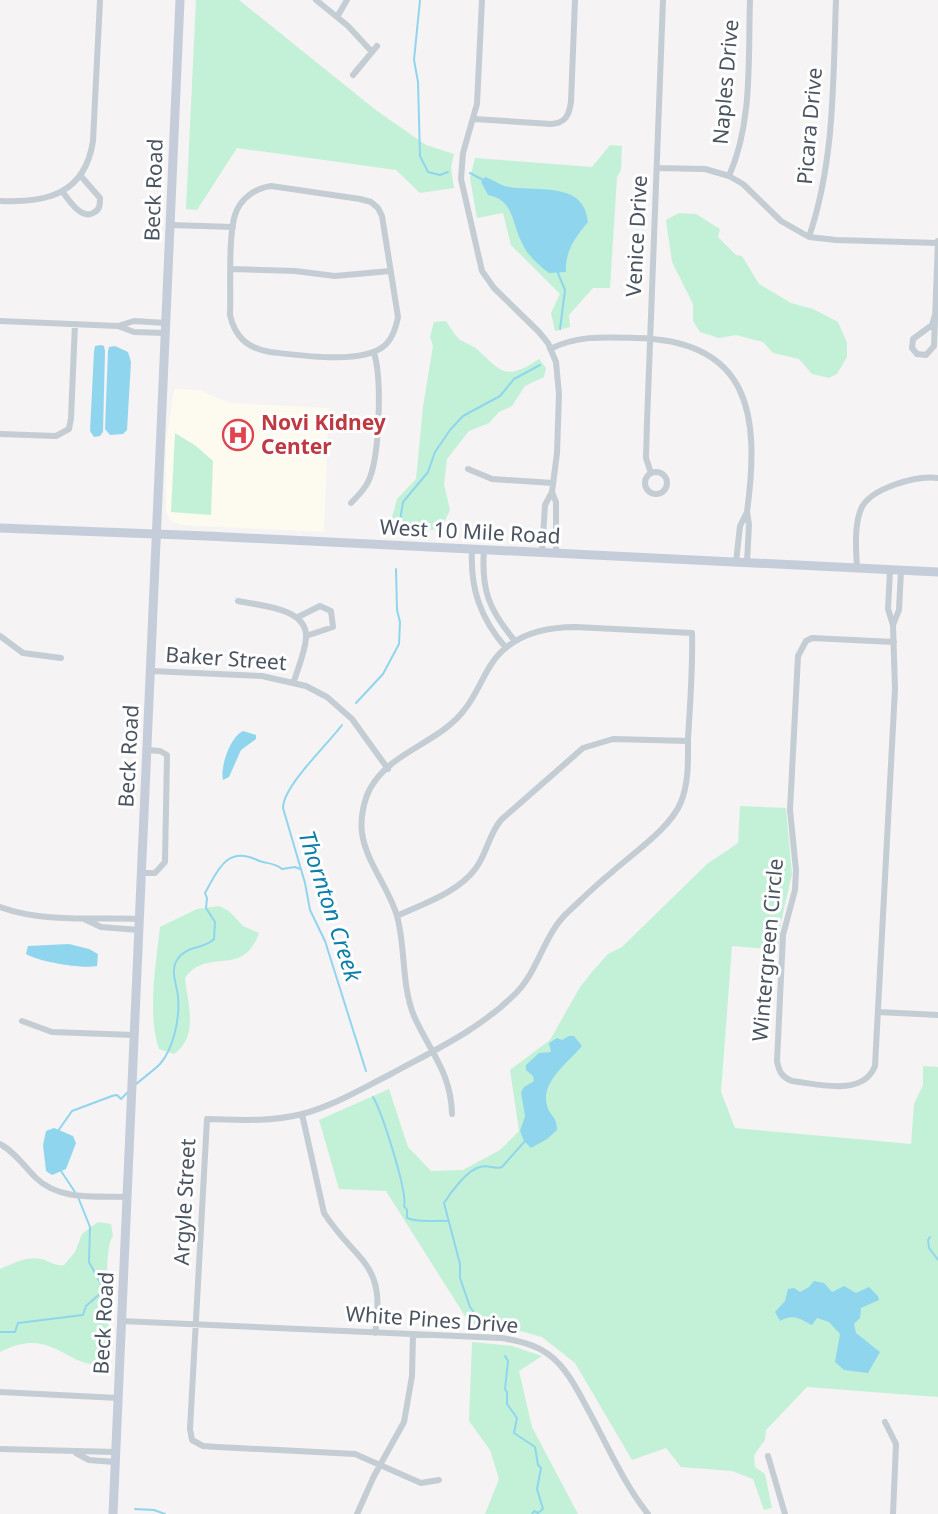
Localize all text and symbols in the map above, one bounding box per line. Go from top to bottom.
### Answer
street label: Naples Drive [706,18,744,146]
street label: Picara Drive [790,66,828,186]
street label: Beck Road [137,138,169,242]
street label: Venice Drive [619,174,653,297]
place label: Novi Kidney Center [261,408,386,460]
hospital icon: Novi Kidney Center [221,418,255,452]
street label: West 10 Mile Road [379,512,561,550]
street label: Baker Street [165,640,288,676]
street label: Beck Road [111,704,145,808]
water label: Thornton Creek [292,826,371,987]
street label: Wintergreen Circle [745,857,789,1042]
street label: Argyle Street [167,1137,201,1266]
street label: Beck Road [86,1271,120,1375]
street label: White Pines Drive [345,1299,519,1339]

